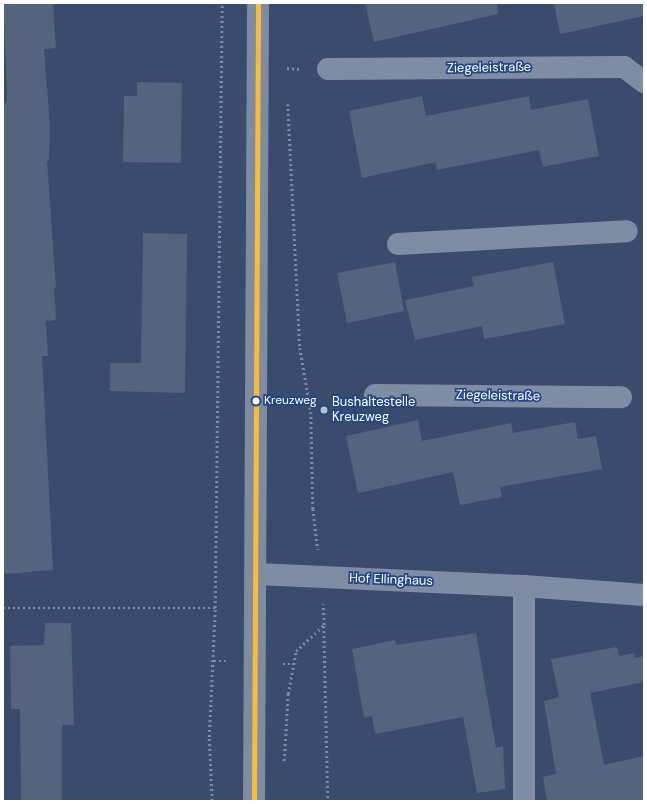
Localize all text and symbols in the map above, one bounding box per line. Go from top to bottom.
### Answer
street label: Ziegeleistraße [447,59,531,77]
street label: Ziegeleistraße [456,387,540,405]
place label: Kreuzweg [264,394,317,408]
place label: Bushaltestelle Kreuzweg [332,395,415,426]
marker: Kreuzweg [251,396,261,406]
marker: Bushaltestelle Kreuzweg [319,405,329,415]
street label: Hof Ellinghaus [349,571,433,589]

